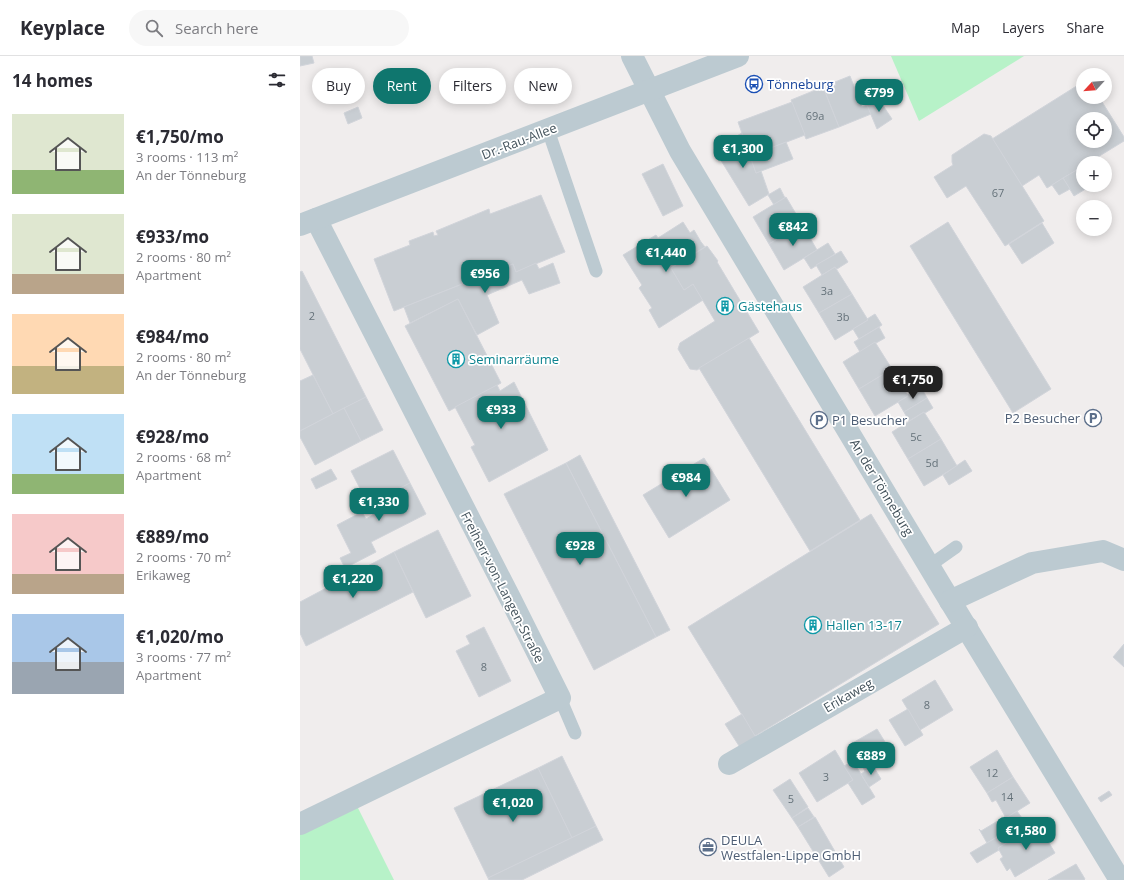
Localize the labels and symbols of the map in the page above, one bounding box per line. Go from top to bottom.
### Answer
north arrow [1076,68,1112,104]
bus stop icon: Tönneburg [744,74,764,94]
place label: Tönneburg [767,75,834,93]
pin: €799 [855,79,903,113]
house number: 69a [806,108,824,123]
street label: Dr.-Rau-Allee [479,118,559,164]
pin: €1,300 [710,135,776,169]
house number: 67 [992,185,1004,200]
pin: €842 [769,213,817,247]
pin: €1,440 [633,239,699,273]
pin: €956 [461,260,509,294]
house number: 3a [821,283,833,298]
building icon: Gästehaus [715,296,735,316]
place label: Gästehaus [738,297,802,315]
house number: 2 [309,308,315,323]
house number: 3b [836,309,850,324]
building icon: Seminarräume [446,349,466,369]
place label: Seminarräume [469,350,559,368]
pin: €1,750 [880,366,946,400]
pin: €933 [477,396,525,430]
parking icon: P2 Besucher [1083,408,1103,428]
place label: P2 Besucher [1005,409,1081,427]
parking icon: P1 Besucher [809,410,829,430]
place label: P1 Besucher [832,411,908,429]
house number: 5c [910,429,922,444]
street label: An der Tönneburg [846,435,918,539]
house number: 5d [925,455,939,470]
pin: €984 [662,464,710,498]
pin: €1,330 [346,488,412,522]
street label: Freiherr-von-Langen-Straße [457,508,549,666]
pin: €928 [556,532,604,566]
pin: €1,220 [320,565,386,599]
building icon: Hallen 13-17 [803,615,823,635]
place label: Hallen 13-17 [826,616,902,634]
house number: 8 [481,659,487,674]
street label: Erikaweg [820,674,876,716]
house number: 8 [924,697,930,712]
pin: €889 [847,742,895,776]
house number: 12 [986,765,998,780]
house number: 3 [823,769,829,784]
pin: €1,020 [480,789,546,823]
house number: 14 [1001,789,1014,804]
house number: 5 [788,791,794,806]
pin: €1,580 [993,817,1059,851]
place label: DEULA Westfalen-Lippe GmbH [721,831,861,864]
office icon: DEULA Westfalen-Lippe GmbH [698,837,718,857]

